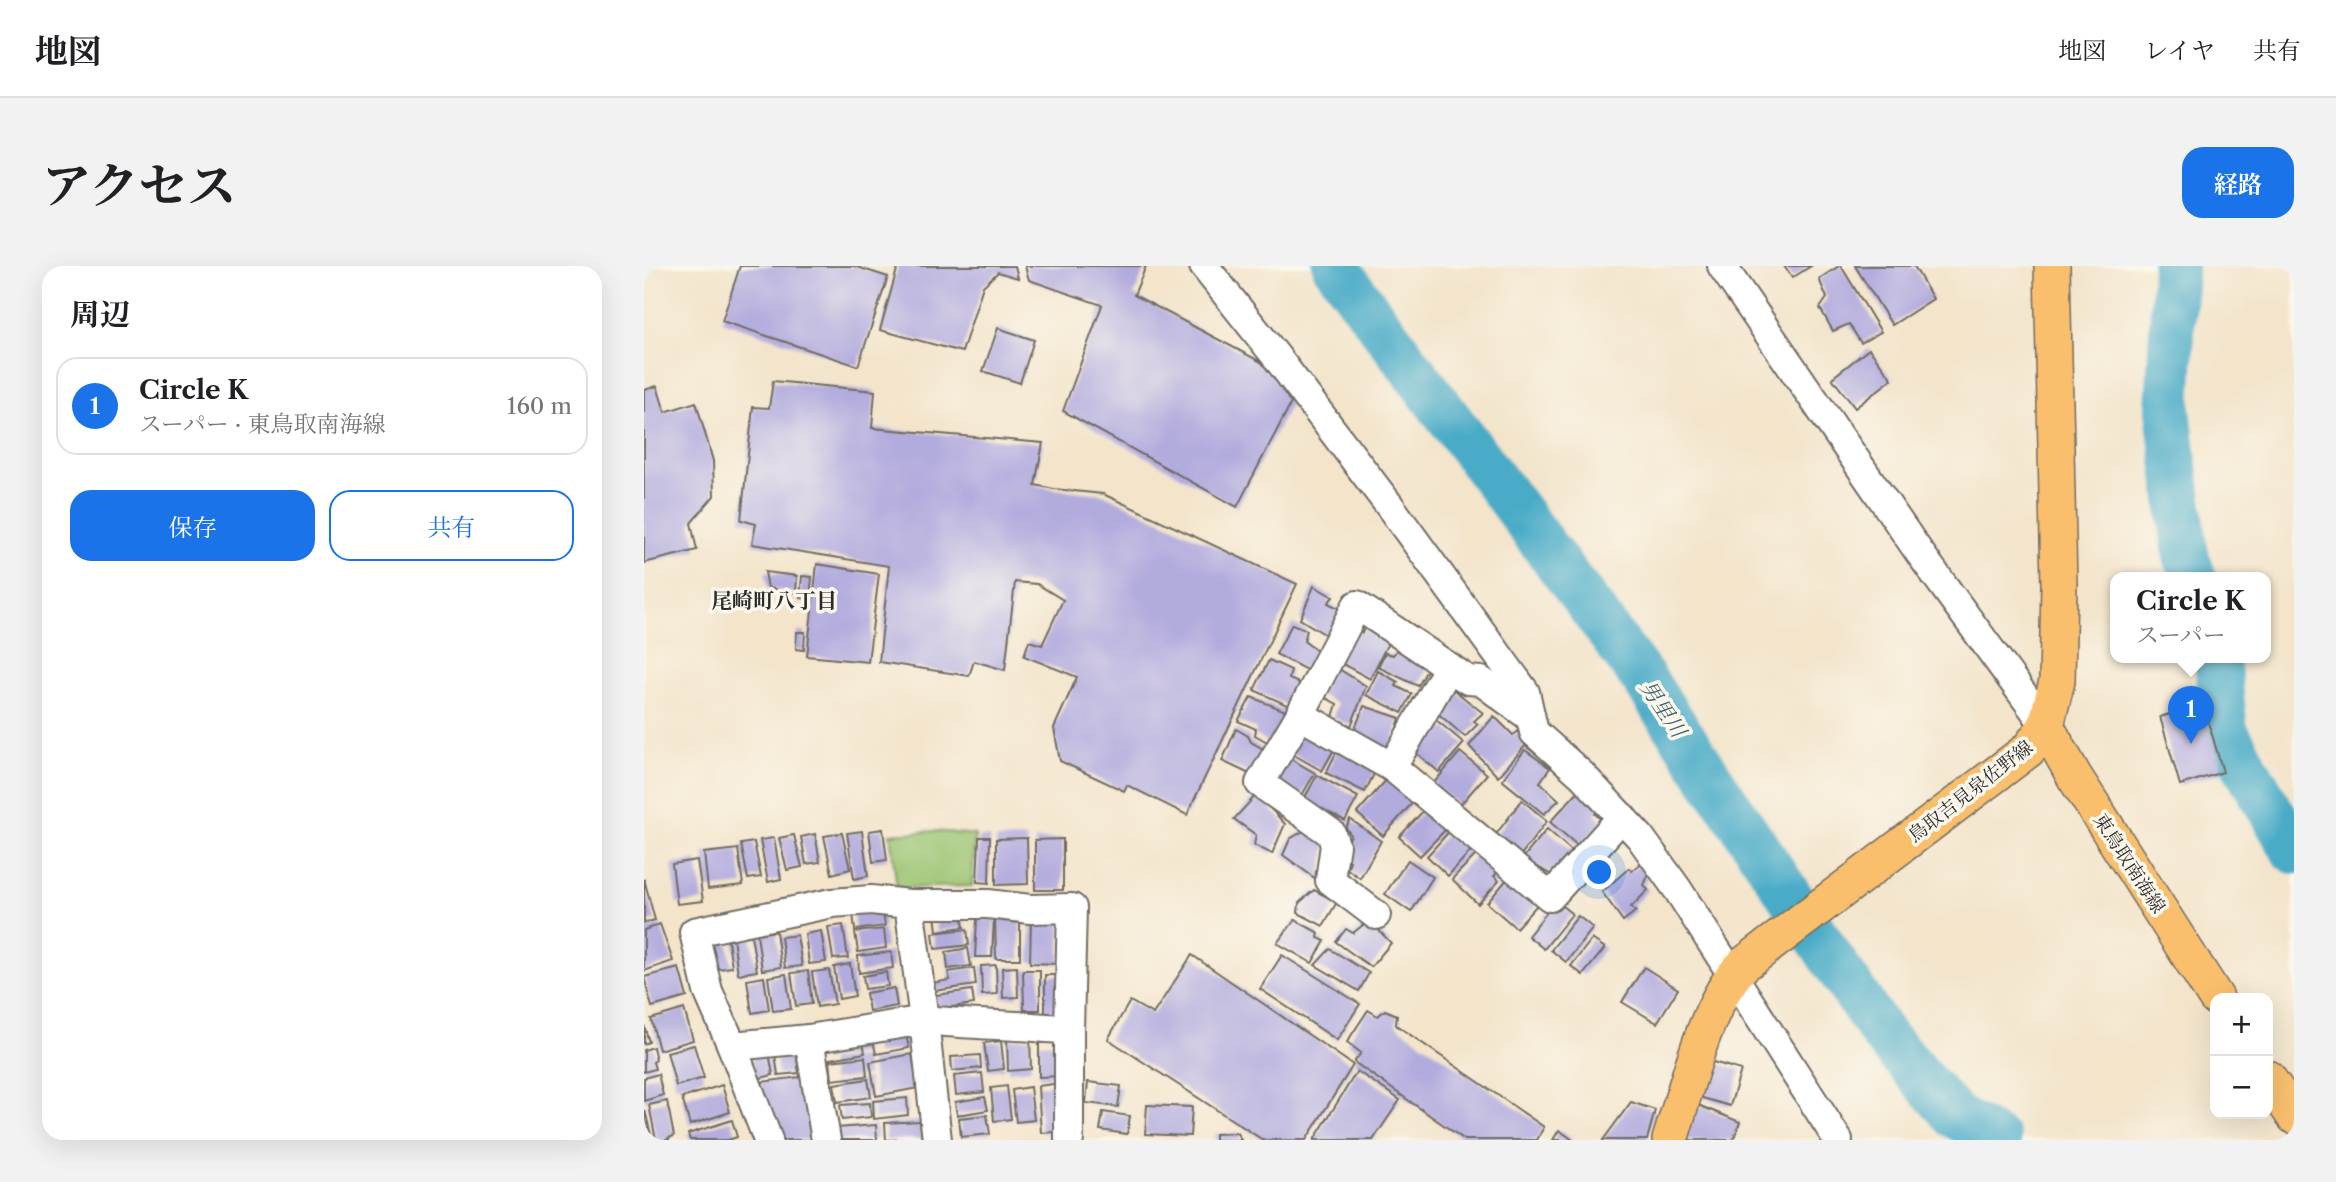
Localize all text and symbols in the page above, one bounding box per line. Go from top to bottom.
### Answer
text: 地図 [35,31,101,72]
text: 地図 [2058,36,2106,65]
text: レイヤ [2144,36,2215,65]
text: 共有 [2253,36,2301,65]
button: 経路 [2182,147,2294,218]
text: アクセス [42,155,237,216]
text: 周辺 [70,296,130,333]
text: Circle K [139,374,248,406]
text: 1 [90,392,100,420]
text: 160 m [507,392,572,420]
text: スーパー · 東鳥取南海線 [139,410,385,438]
button: 保存 [70,490,315,561]
button: 共有 [329,490,574,561]
popup [2110,572,2271,663]
text: Circle K [2136,585,2245,617]
district label: 尾崎町八丁目 [711,588,837,613]
text: スーパー [2136,621,2226,649]
water label: 男里川 [1635,676,1693,743]
pin: 1 [2168,686,2214,744]
street label: 鳥取吉見泉佐野線 [1903,736,2037,847]
street label: 東鳥取南海線 [2089,809,2170,917]
your location [1582,855,1616,889]
map controls [2210,993,2273,1119]
button: + [2210,993,2273,1056]
button: − [2210,1056,2273,1119]

